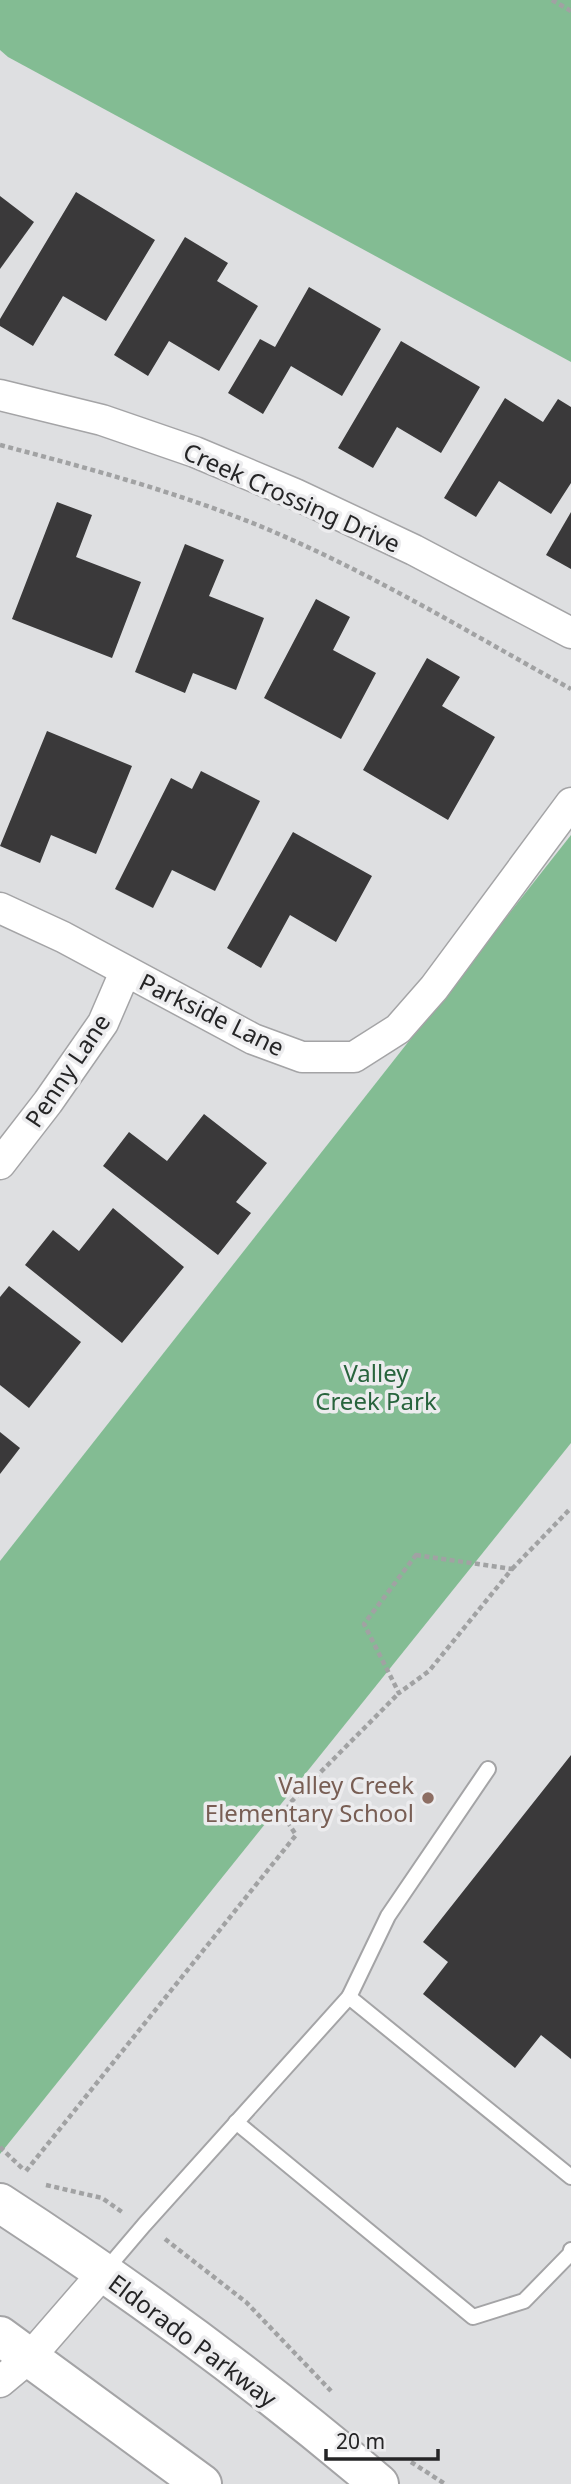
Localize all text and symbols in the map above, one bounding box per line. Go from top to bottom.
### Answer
street label: Creek Crossing Drive [178,434,406,560]
street label: Parkside Lane [134,965,290,1063]
street label: Penny Lane [17,1007,117,1133]
park label: Valley Creek Park [315,1356,437,1417]
place label: Valley Creek Elementary School [205,1768,414,1829]
marker: Valley Creek Elementary School [420,1790,436,1806]
street label: Eldorado Parkway [102,2266,284,2415]
scale bar [326,2418,438,2462]
text: 20 m [336,2427,385,2455]

